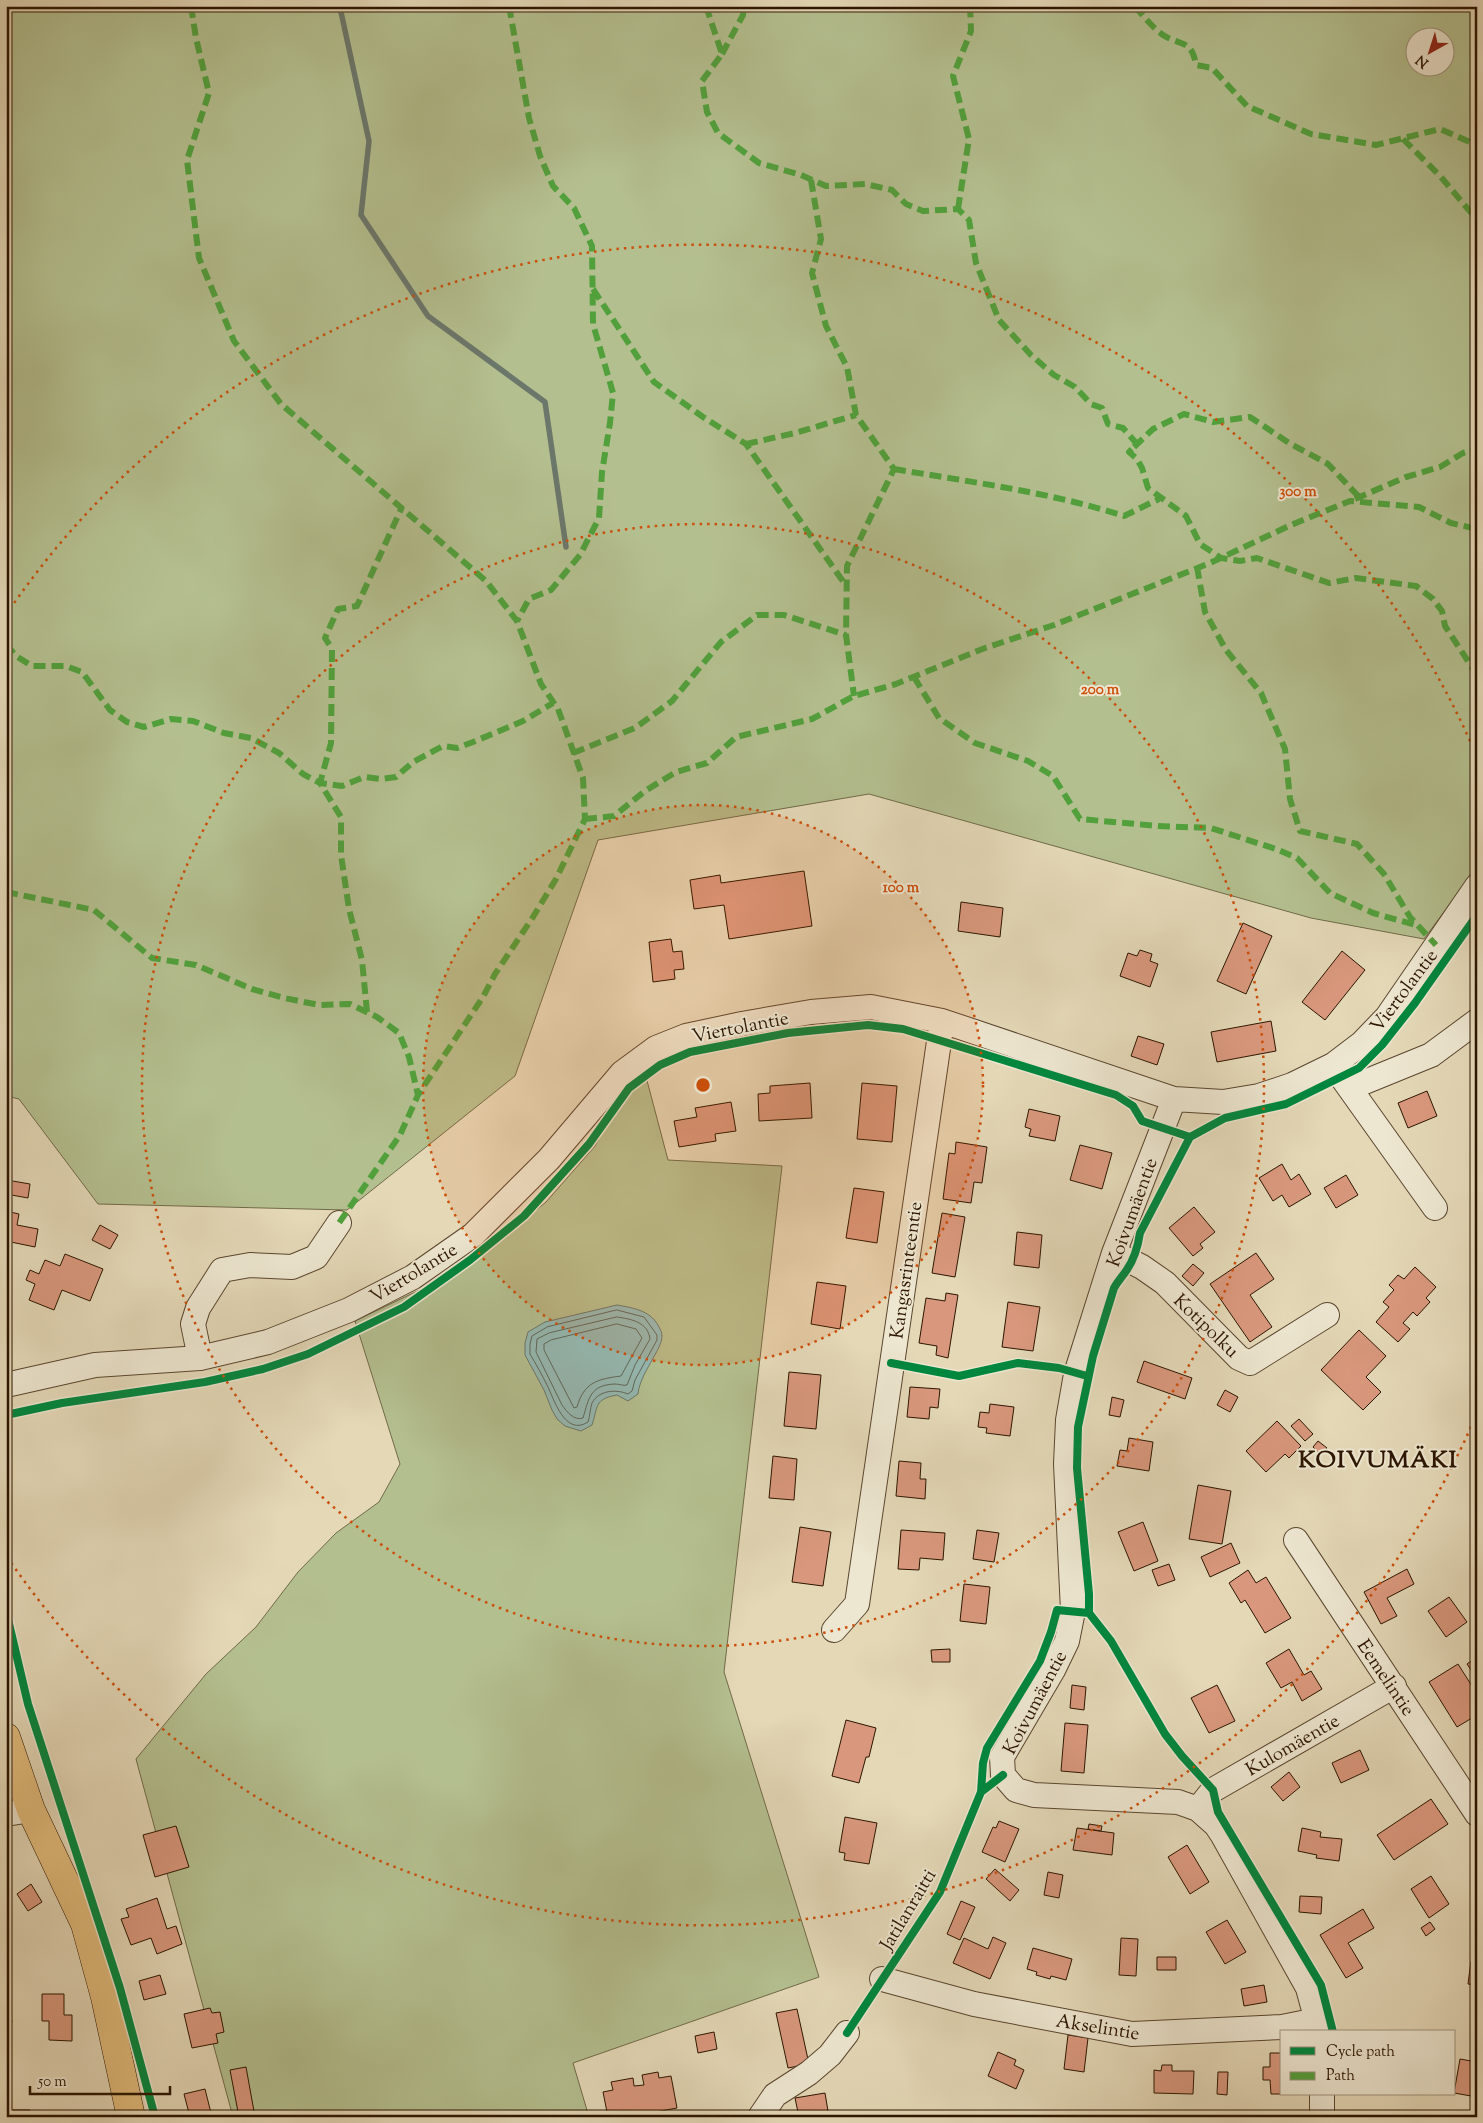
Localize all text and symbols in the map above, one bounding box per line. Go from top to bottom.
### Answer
north arrow [1406,28,1456,78]
text: N [1412,49,1434,72]
text: 300 m [1279,482,1317,503]
text: 200 m [1081,680,1120,701]
text: 100 m [883,878,920,899]
street label: Viertolantie [1365,944,1445,1039]
street label: Viertolantie [690,1006,791,1051]
centre of rings [694,1076,712,1094]
street label: Koivumäentie [1101,1154,1166,1271]
street label: Kangasrinteentie [884,1200,931,1341]
street label: Viertolantie [365,1237,463,1311]
street label: Kotipolku [1166,1289,1244,1365]
district label: KOIVUMÄKI [1298,1444,1458,1478]
street label: Eemelintie [1349,1635,1421,1722]
street label: Koivumäentie [997,1646,1075,1760]
street label: Kulomäentie [1241,1708,1345,1784]
street label: Jatilanraitti [874,1864,944,1957]
street label: Akselintie [1054,2009,1142,2048]
legend [1280,2030,1456,2096]
text: Cycle path [1326,2042,1395,2063]
scale bar [30,2063,170,2095]
text: Path [1326,2066,1355,2087]
text: 50 m [37,2072,67,2093]

